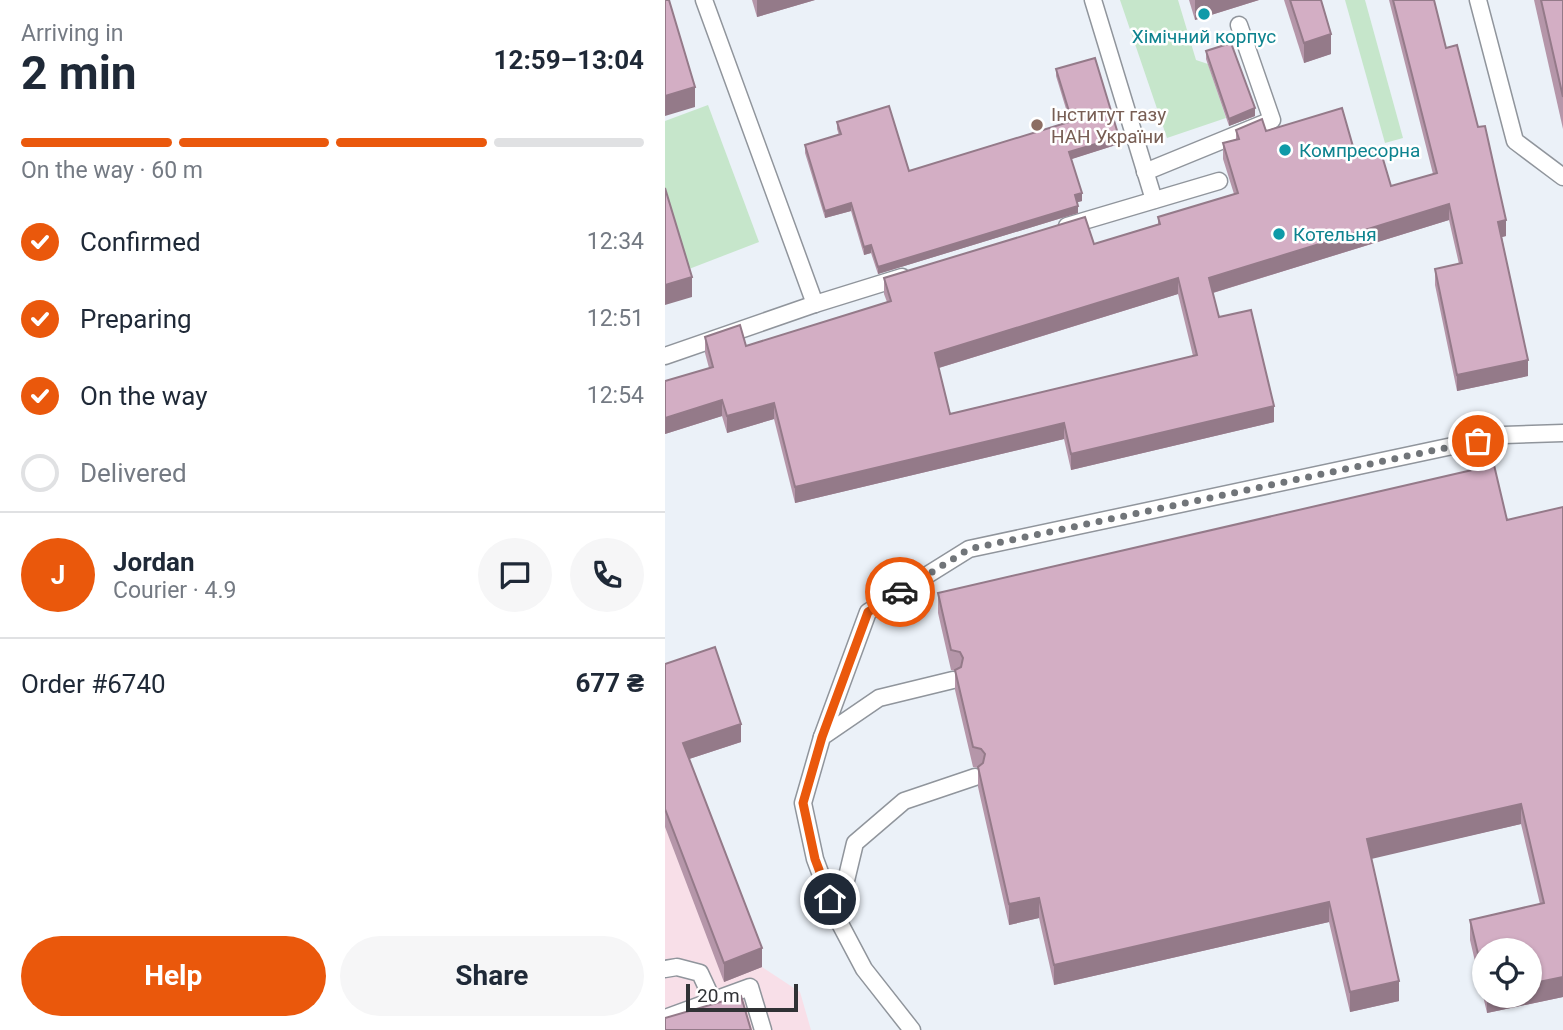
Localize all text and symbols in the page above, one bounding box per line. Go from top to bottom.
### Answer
marker: Хімічний корпус [1196,6,1212,22]
text: Arriving in [21,20,124,47]
place label: Хімічний корпус [1132,25,1276,48]
text: 12:59–13:04 [494,45,644,75]
text: 2 min [21,46,137,100]
place label: Інститут газу НАН України [1051,103,1166,148]
marker: Інститут газу НАН України [1029,117,1045,133]
place label: Компресорна [1299,139,1420,162]
marker: Компресорна [1277,142,1293,158]
text: On the way · 60 m [21,157,203,184]
icon: check [21,223,59,261]
place label: Котельня [1293,223,1377,246]
marker: Котельня [1271,226,1287,242]
text: Confirmed [80,227,201,257]
text: 12:34 [587,228,644,255]
icon: check [21,300,59,338]
text: Preparing [80,304,192,334]
text: 12:51 [587,305,644,332]
icon: check [21,377,59,415]
text: On the way [80,381,208,411]
text: 12:54 [587,382,644,409]
pin [1448,411,1508,471]
icon: bag [1459,422,1497,460]
text: Delivered [80,458,187,488]
button: chat [478,538,552,612]
button: phone [570,538,644,612]
text: Jordan [113,547,195,577]
courier [865,557,935,627]
text: J [51,560,65,590]
icon: car [881,573,919,611]
text: Courier · 4.9 [113,577,236,604]
text: 677 ₴ [575,668,644,698]
text: Order #6740 [21,669,166,699]
pin [800,869,860,929]
icon: home [811,880,849,918]
button: Help [21,936,326,1016]
button: Share [340,936,644,1016]
map controls [1472,938,1542,1008]
button: locate [1472,938,1542,1008]
scale bar [686,981,798,1013]
text: 20 m [697,984,740,1007]

